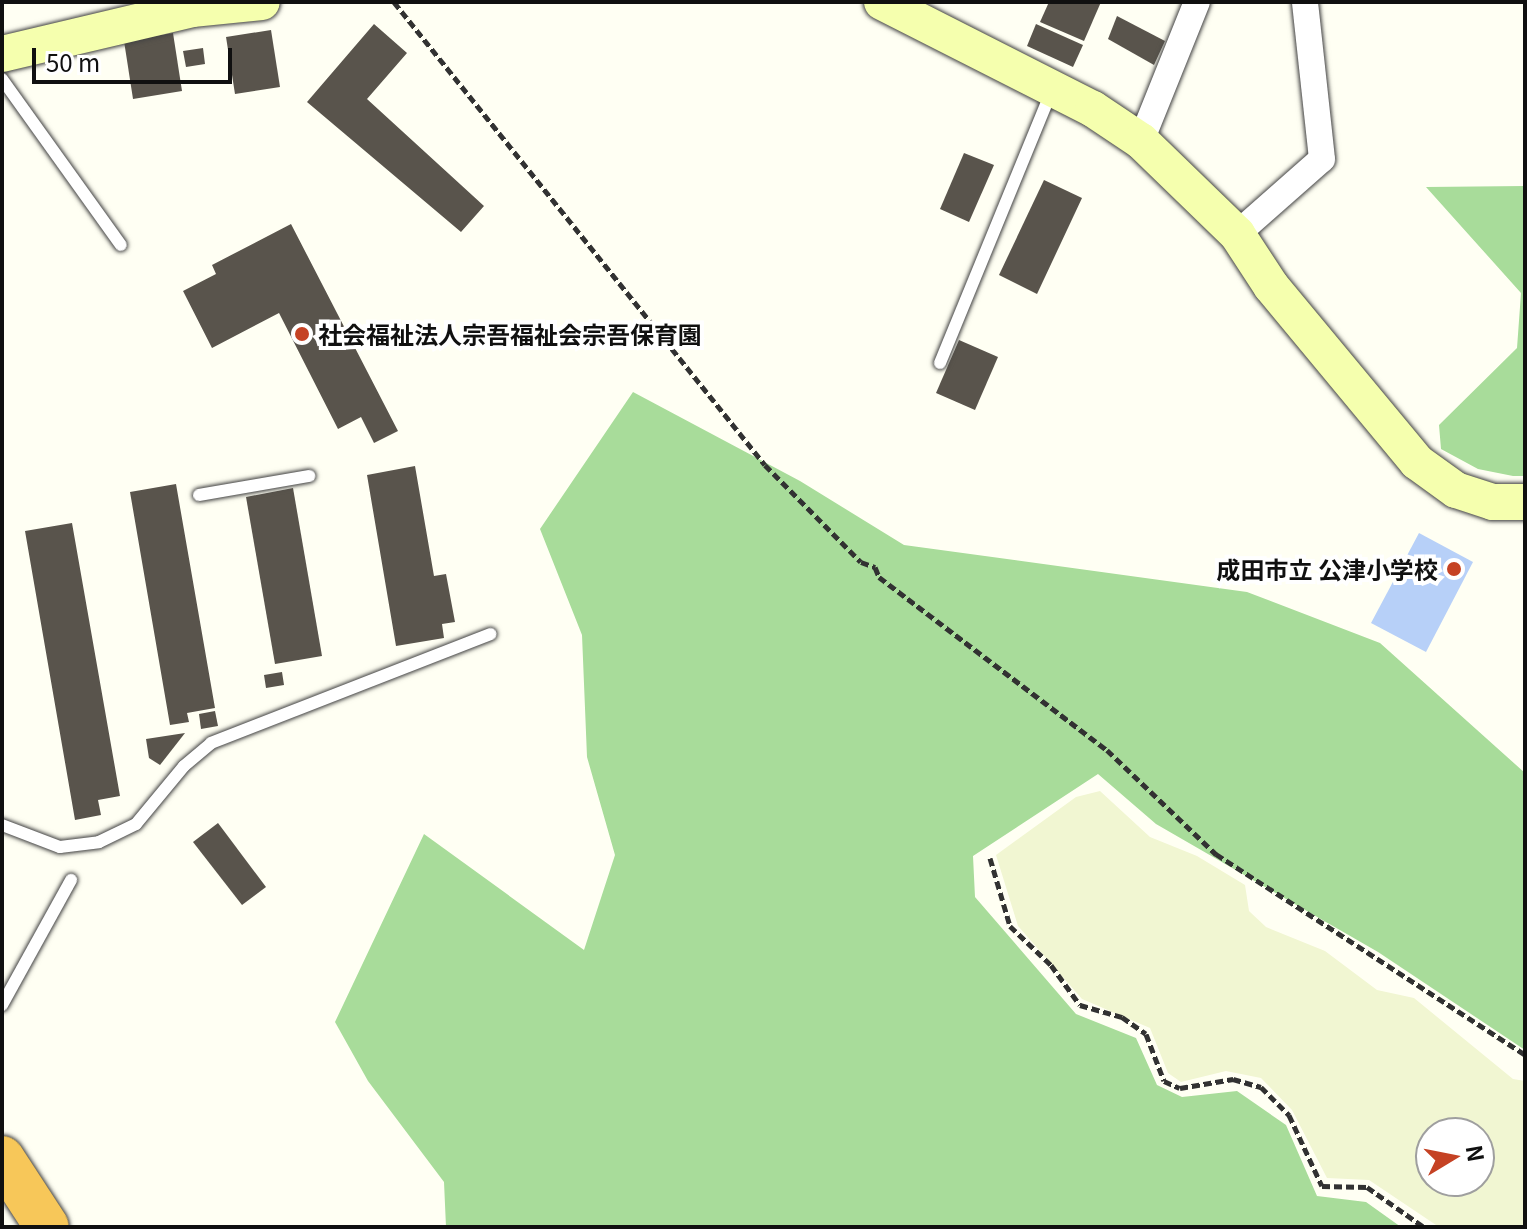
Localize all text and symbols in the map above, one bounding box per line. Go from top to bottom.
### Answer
scale bar [36,32,236,82]
text: 50 m [46,44,100,79]
place label: 社会福祉法人宗吾福祉会宗吾保育園 [318,320,702,348]
marker: 社会福祉法人宗吾福祉会宗吾保育園 [293,325,311,343]
place label: 成田市立 公津小学校 [1217,555,1438,583]
marker: 成田市立 公津小学校 [1445,560,1463,578]
north arrow [1415,1117,1495,1197]
text: N [1459,1142,1494,1164]

